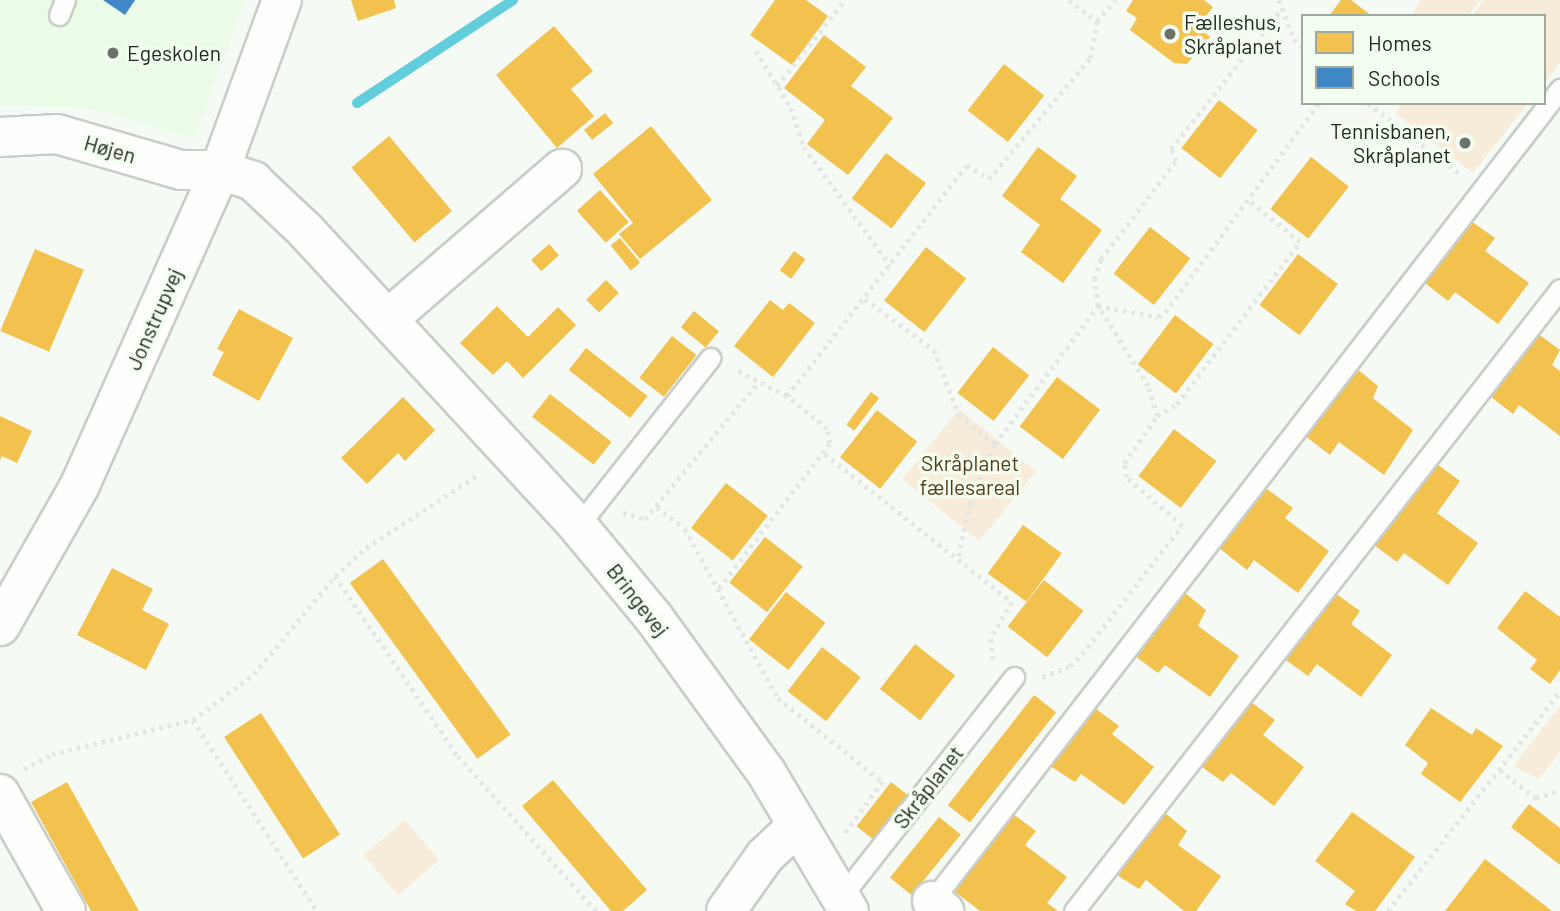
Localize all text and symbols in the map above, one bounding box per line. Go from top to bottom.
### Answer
place label: Fælleshus, Skråplanet [1184,9,1282,59]
legend [1301,14,1546,105]
marker: Fælleshus, Skråplanet [1162,26,1178,42]
text: Homes [1368,30,1432,55]
place label: Egeskolen [127,40,221,66]
marker: Egeskolen [105,45,121,61]
text: Schools [1368,65,1440,90]
place label: Tennisbanen, Skråplanet [1330,118,1451,168]
street label: Højen [81,130,139,168]
marker: Tennisbanen, Skråplanet [1457,135,1473,151]
street label: Jonstrupvej [120,264,188,374]
park label: Skråplanet fællesareal [920,450,1020,500]
street label: Bringevej [602,559,674,641]
street label: Skråplanet [888,741,968,833]

